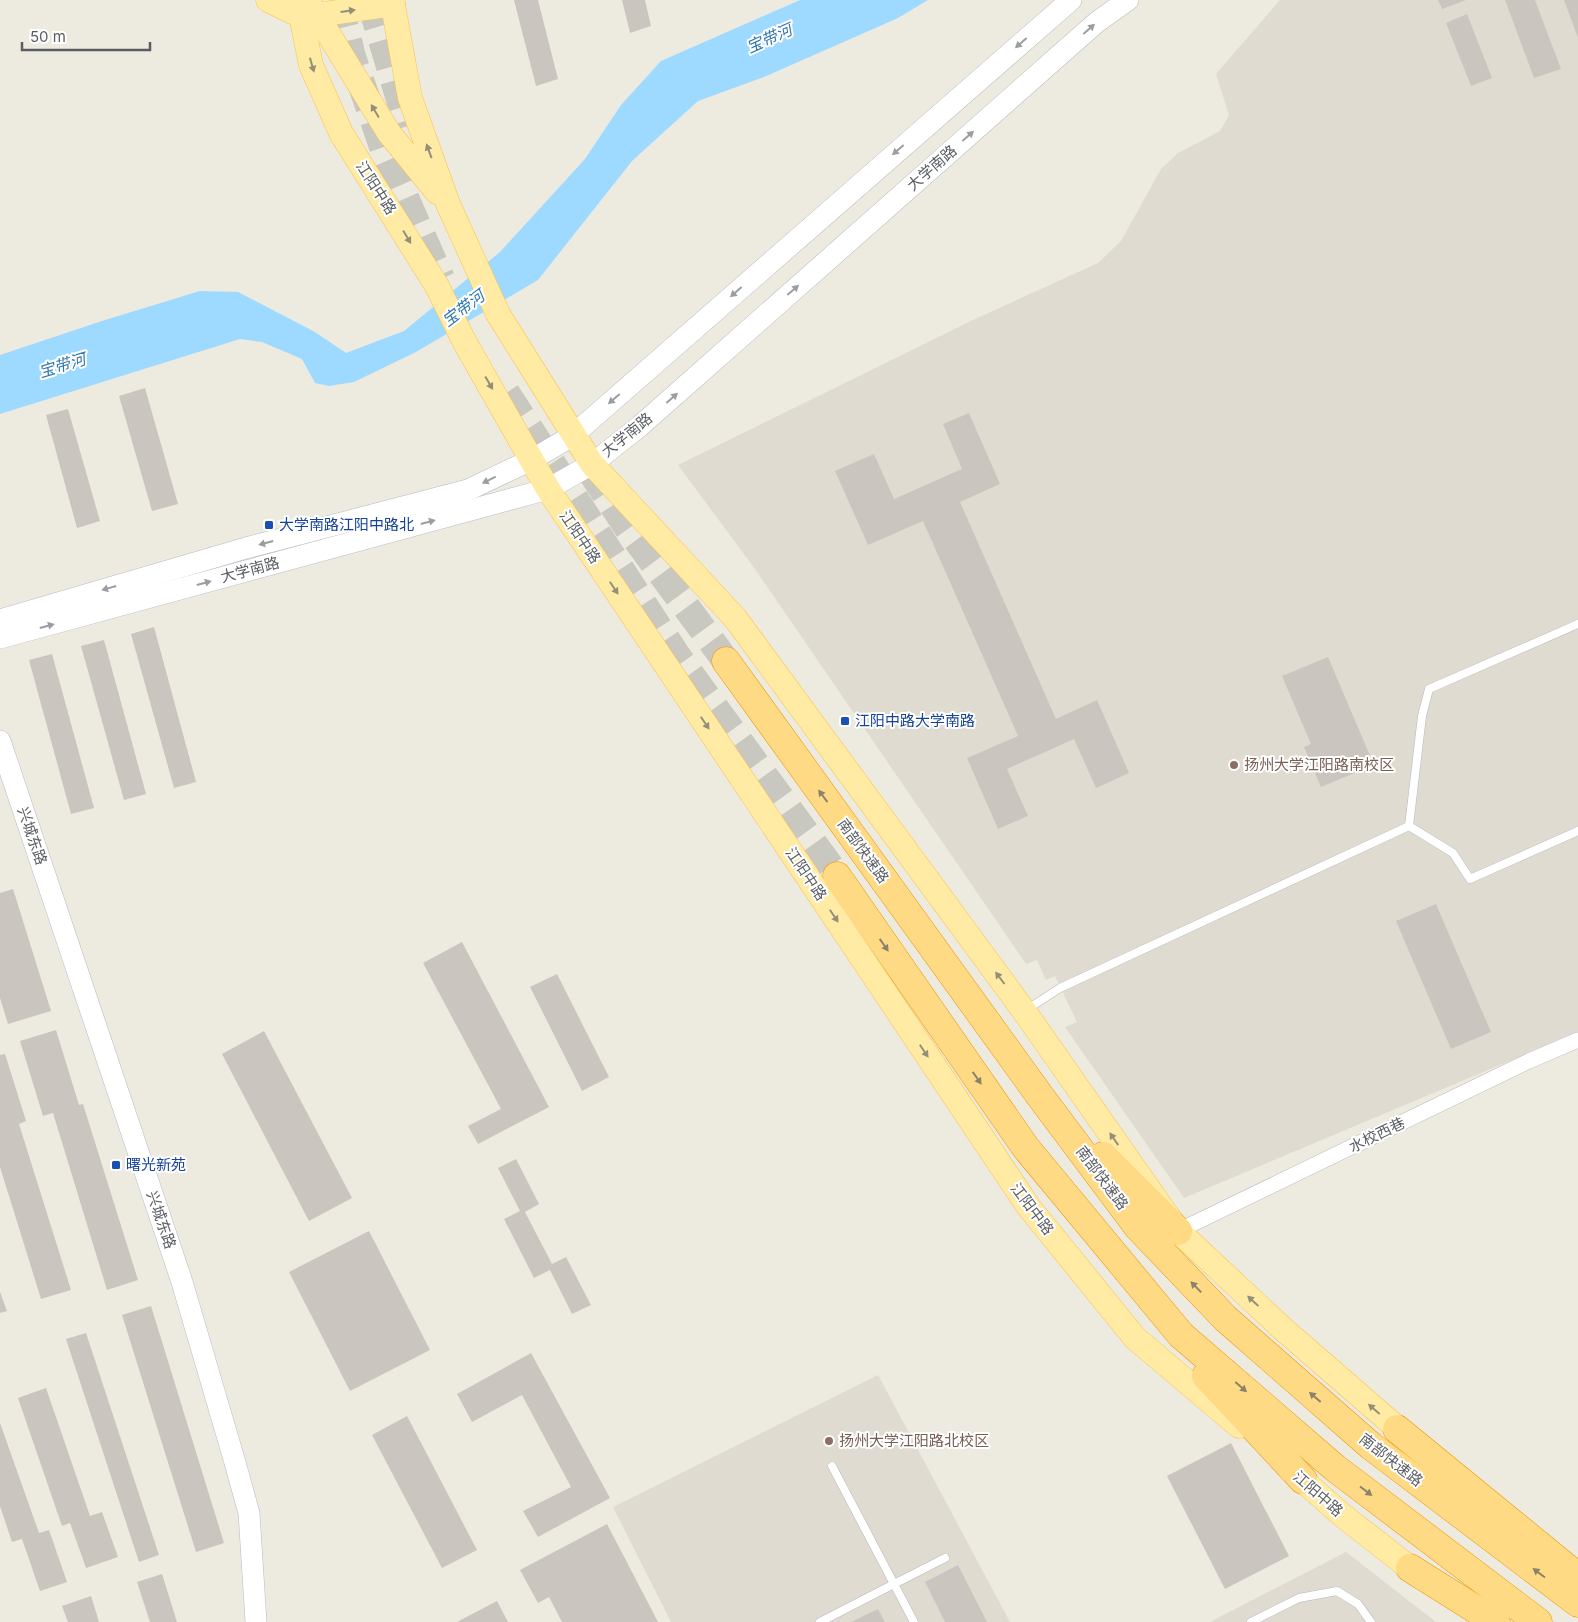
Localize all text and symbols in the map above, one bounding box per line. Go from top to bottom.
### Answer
one-way arrow [340,6,356,14]
water label: 宝带河 [743,18,798,57]
scale bar [22,20,150,52]
one-way arrow [1083,23,1096,34]
text: 50 m [30,27,66,46]
one-way arrow [1014,38,1027,49]
one-way arrow [308,57,316,72]
one-way arrow [371,104,380,117]
one-way arrow [961,131,974,142]
street label: 大学南路 [903,141,961,194]
one-way arrow [425,144,432,159]
one-way arrow [892,144,904,155]
street label: 江阳中路 [352,157,401,218]
one-way arrow [403,230,412,243]
water label: 宝带河 [438,284,491,330]
one-way arrow [787,284,799,296]
one-way arrow [731,286,743,298]
water label: 宝带河 [36,348,91,382]
one-way arrow [484,376,493,390]
one-way arrow [665,392,677,404]
one-way arrow [609,393,621,405]
street label: 大学南路 [597,408,656,461]
one-way arrow [482,476,496,484]
street label: 江阳中路 [556,507,605,567]
place label: 大学南路江阳中路北 [279,515,414,534]
one-way arrow [421,518,436,526]
marker: 大学南路江阳中路北 [263,519,275,531]
one-way arrow [258,539,273,547]
street label: 大学南路 [218,553,281,586]
one-way arrow [196,579,211,587]
one-way arrow [610,581,619,594]
one-way arrow [102,585,117,593]
one-way arrow [40,621,55,629]
place label: 江阳中路大学南路 [855,711,975,730]
marker: 江阳中路大学南路 [839,715,851,727]
one-way arrow [700,716,710,729]
place label: 扬州大学江阳路南校区 [1244,755,1394,774]
marker: 扬州大学江阳路南校区 [1228,759,1240,771]
one-way arrow [818,789,828,803]
street label: 兴城东路 [14,804,51,867]
street label: 南部快速路 [834,815,893,887]
street label: 江阳中路 [782,844,831,904]
one-way arrow [829,909,839,923]
one-way arrow [879,938,889,952]
one-way arrow [994,972,1005,985]
one-way arrow [920,1044,929,1058]
one-way arrow [972,1072,982,1085]
street label: 水校西巷 [1346,1113,1408,1156]
one-way arrow [1109,1132,1119,1146]
street label: 南部快速路 [1072,1142,1133,1213]
place label: 曙光新苑 [126,1155,186,1174]
marker: 曙光新苑 [110,1159,122,1171]
street label: 江阳中路 [1007,1179,1058,1238]
street label: 兴城东路 [143,1188,180,1251]
one-way arrow [1190,1281,1202,1293]
one-way arrow [1247,1295,1259,1307]
one-way arrow [1235,1381,1247,1393]
one-way arrow [1310,1391,1322,1403]
one-way arrow [1369,1403,1381,1415]
street label: 南部快速路 [1356,1429,1427,1490]
place label: 扬州大学江阳路北校区 [839,1431,989,1450]
marker: 扬州大学江阳路北校区 [823,1435,835,1447]
street label: 江阳中路 [1289,1467,1347,1520]
one-way arrow [1359,1486,1373,1496]
one-way arrow [1533,1568,1546,1579]

